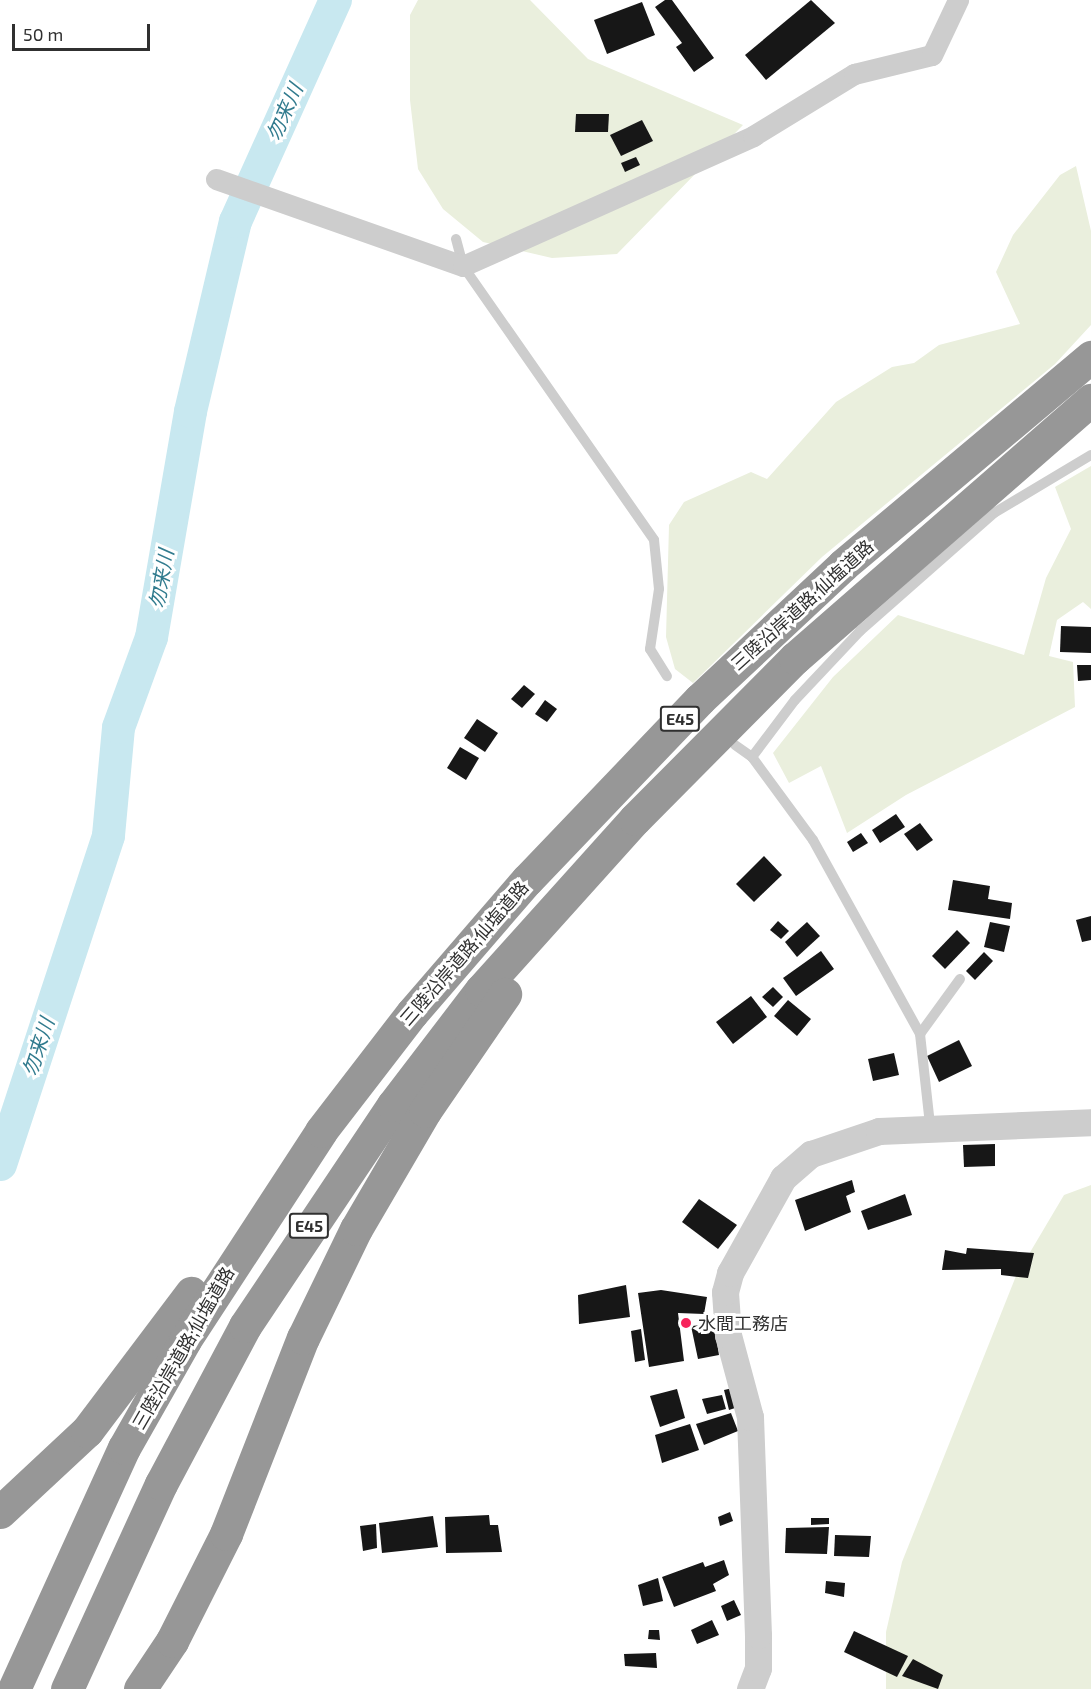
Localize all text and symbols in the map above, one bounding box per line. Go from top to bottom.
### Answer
scale bar [15,12,153,50]
text: 50 m [23,23,63,45]
water label: 勿来川 [261,80,307,144]
street label: 三陸沿岸道路;仙塩道路 [726,535,878,675]
water label: 勿来川 [144,547,178,611]
road number: E45 [659,706,701,732]
street label: 三陸沿岸道路;仙塩道路 [395,876,533,1030]
water label: 勿来川 [17,1015,59,1079]
road number: E45 [288,1213,330,1239]
street label: 三陸沿岸道路;仙塩道路 [128,1263,238,1433]
place label: 水間工務店 [698,1312,788,1334]
marker: 水間工務店 [679,1316,693,1330]

